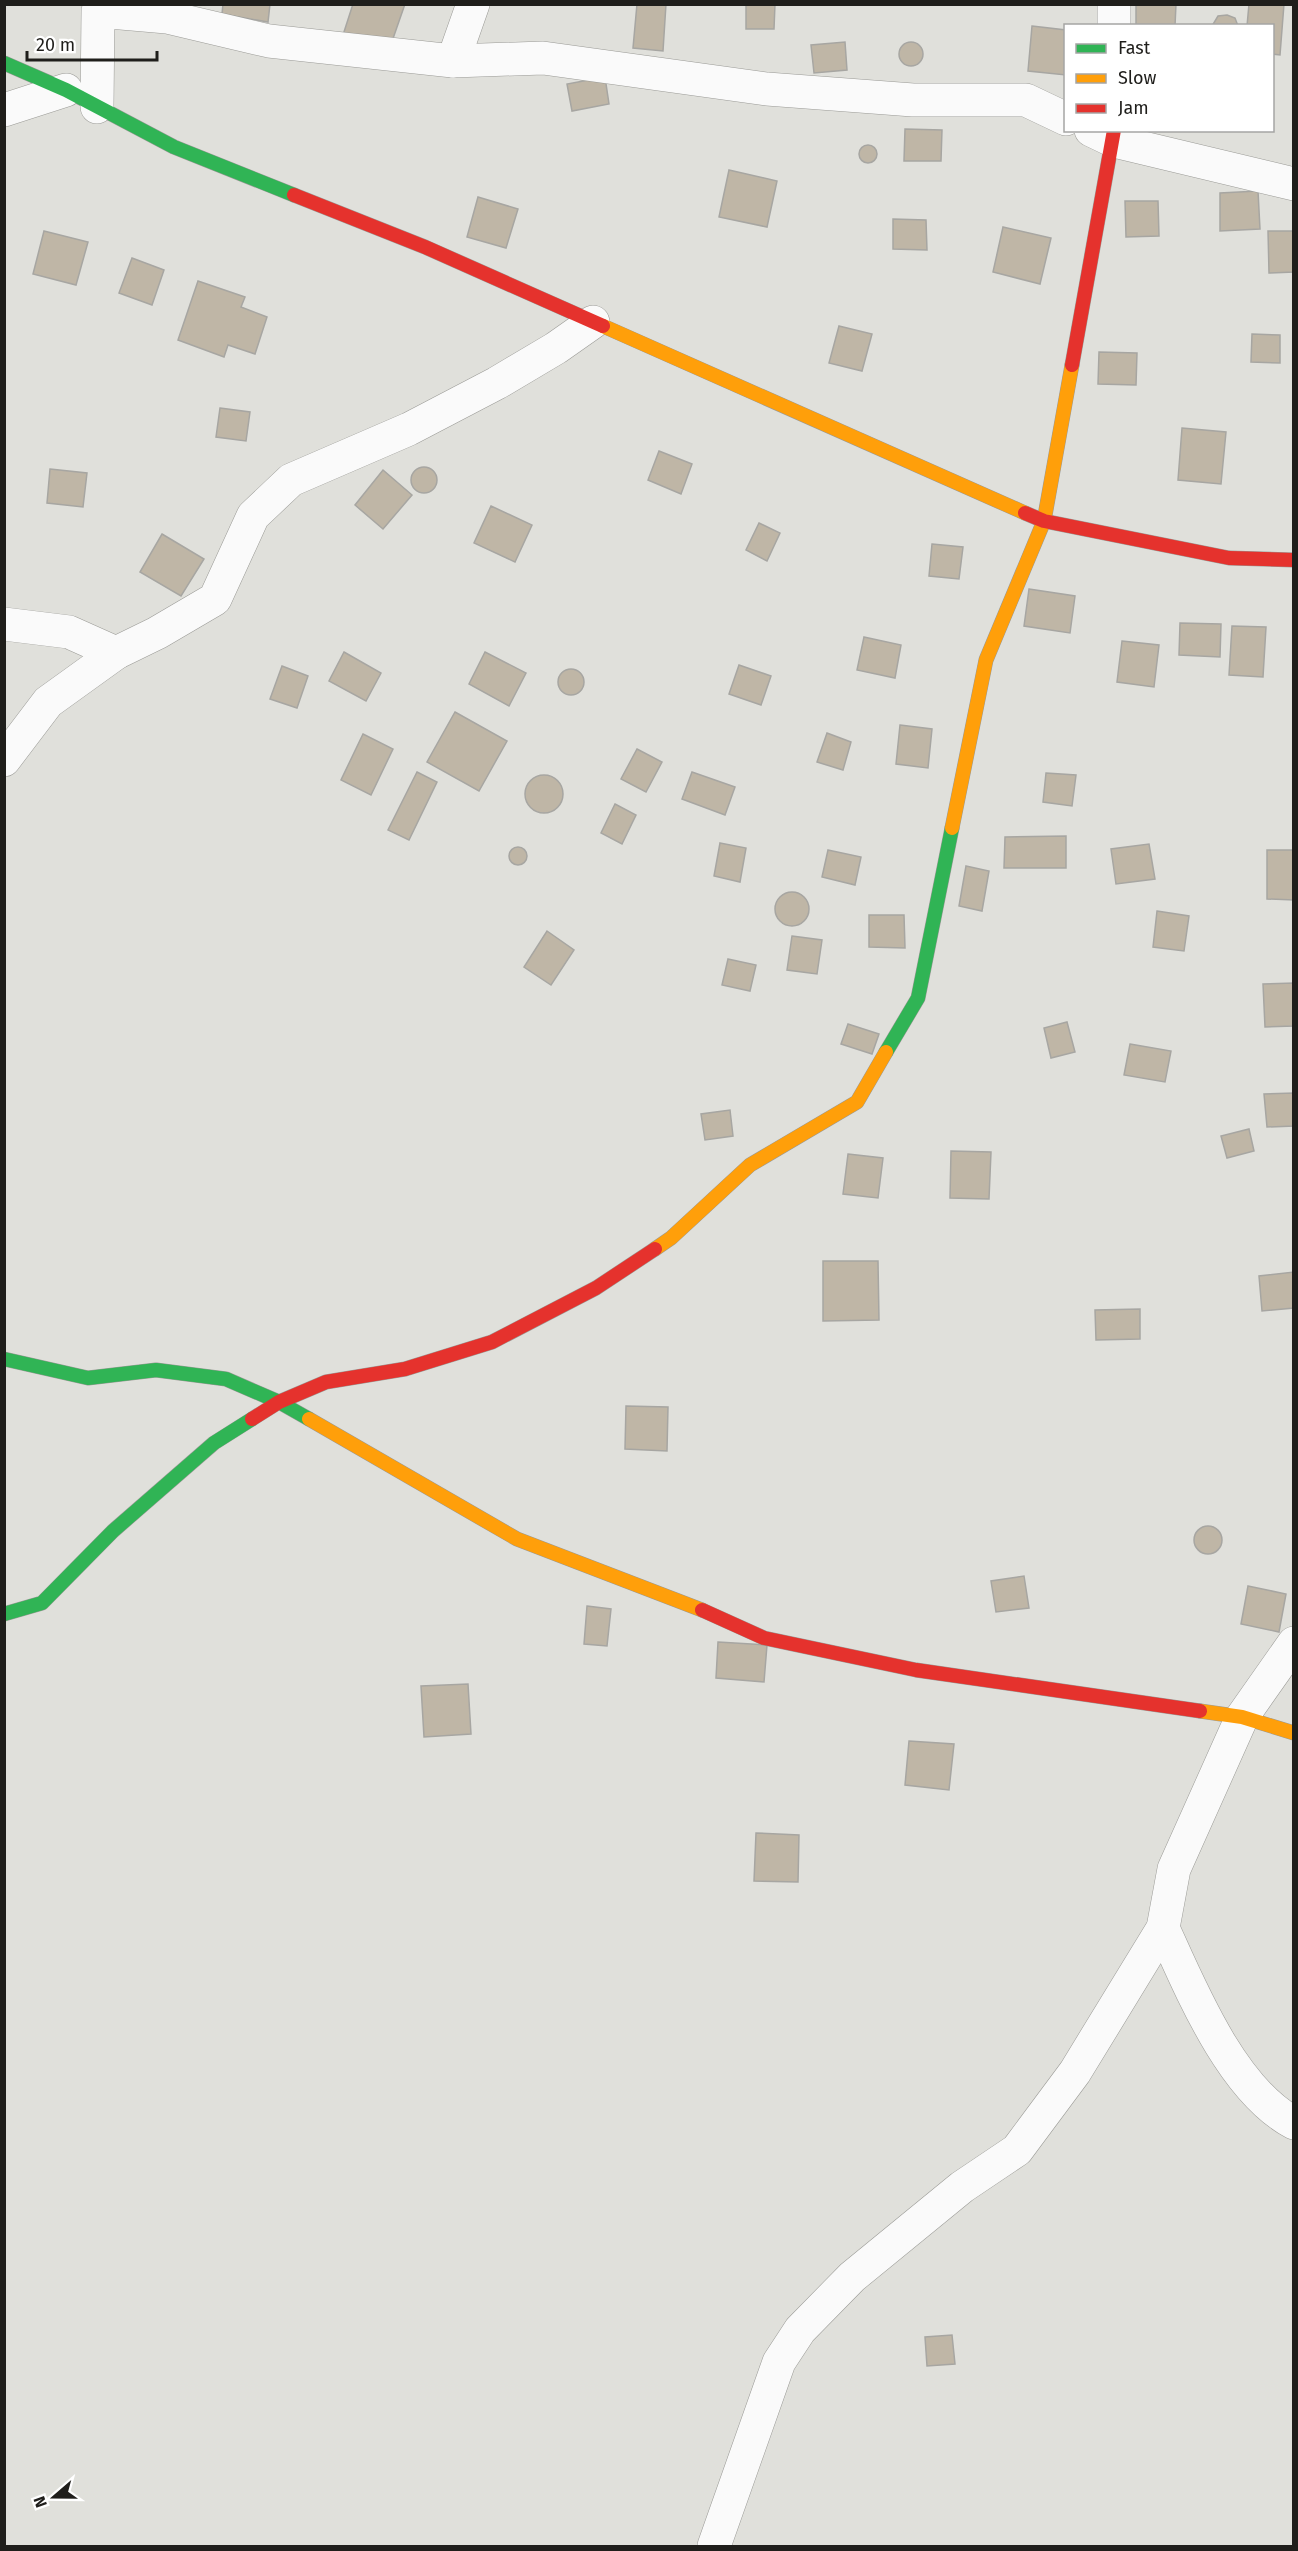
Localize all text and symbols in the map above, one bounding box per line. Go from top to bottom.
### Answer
scale bar [27,24,158,62]
legend [1064,24,1274,132]
text: 20 m [36,34,75,56]
text: Fast [1118,37,1151,59]
text: Slow [1118,67,1157,89]
text: Jam [1118,97,1149,119]
north arrow [24,2467,84,2527]
text: N [30,2494,51,2510]

